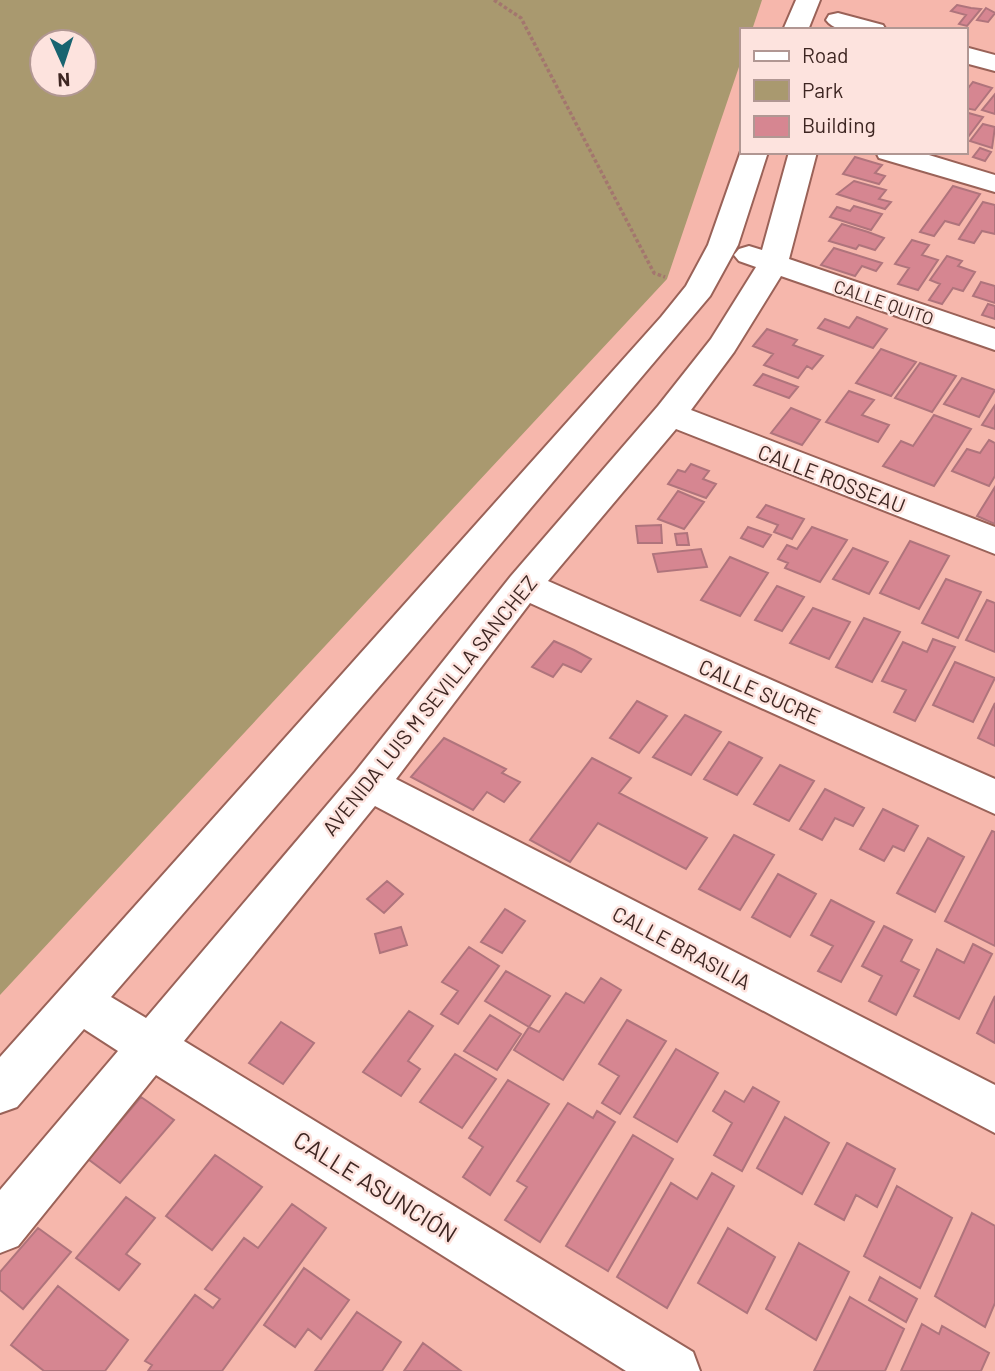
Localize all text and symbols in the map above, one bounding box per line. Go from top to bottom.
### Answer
north arrow [28,28,98,98]
legend [740,28,967,154]
text: Road [802,42,848,67]
text: N [57,69,71,92]
text: Park [802,77,843,102]
text: Building [802,112,876,137]
street label: CALLE QUITO [831,275,937,329]
street label: CALLE ROSSEAU [755,438,909,518]
street label: AVENIDA LUIS M SEVILLA SANCHEZ [316,570,542,840]
street label: CALLE SUCRE [695,653,825,729]
street label: CALLE BRASILIA [609,900,756,994]
street label: CALLE ASUNCIÓN [289,1124,463,1248]

